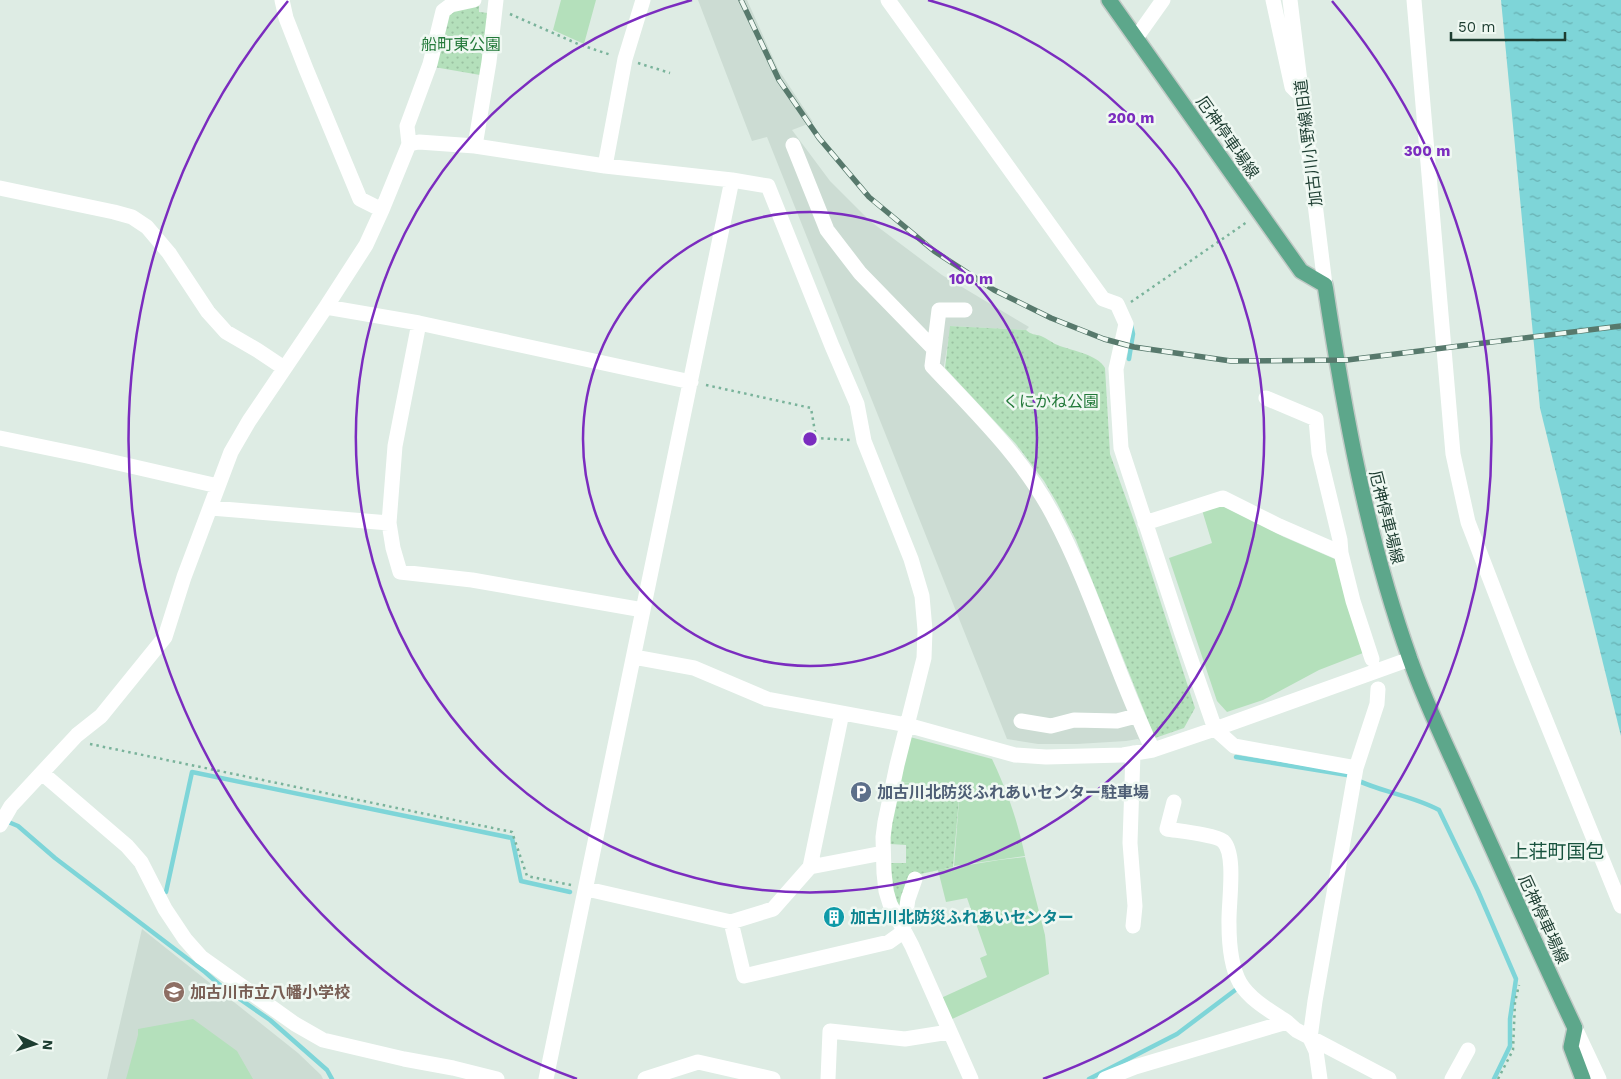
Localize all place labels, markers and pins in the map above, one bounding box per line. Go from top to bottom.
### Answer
centre of rings [801,430,819,448]
parking icon: 加古川北防災ふれあいセンター駐車場 [849,780,873,804]
place label: 加古川北防災ふれあいセンター駐車場 [877,783,1149,802]
building icon: 加古川北防災ふれあいセンター [822,905,846,929]
place label: 加古川北防災ふれあいセンター [850,908,1074,927]
school or university icon: 加古川市立八幡小学校 [162,980,186,1004]
place label: 加古川市立八幡小学校 [190,983,350,1002]

